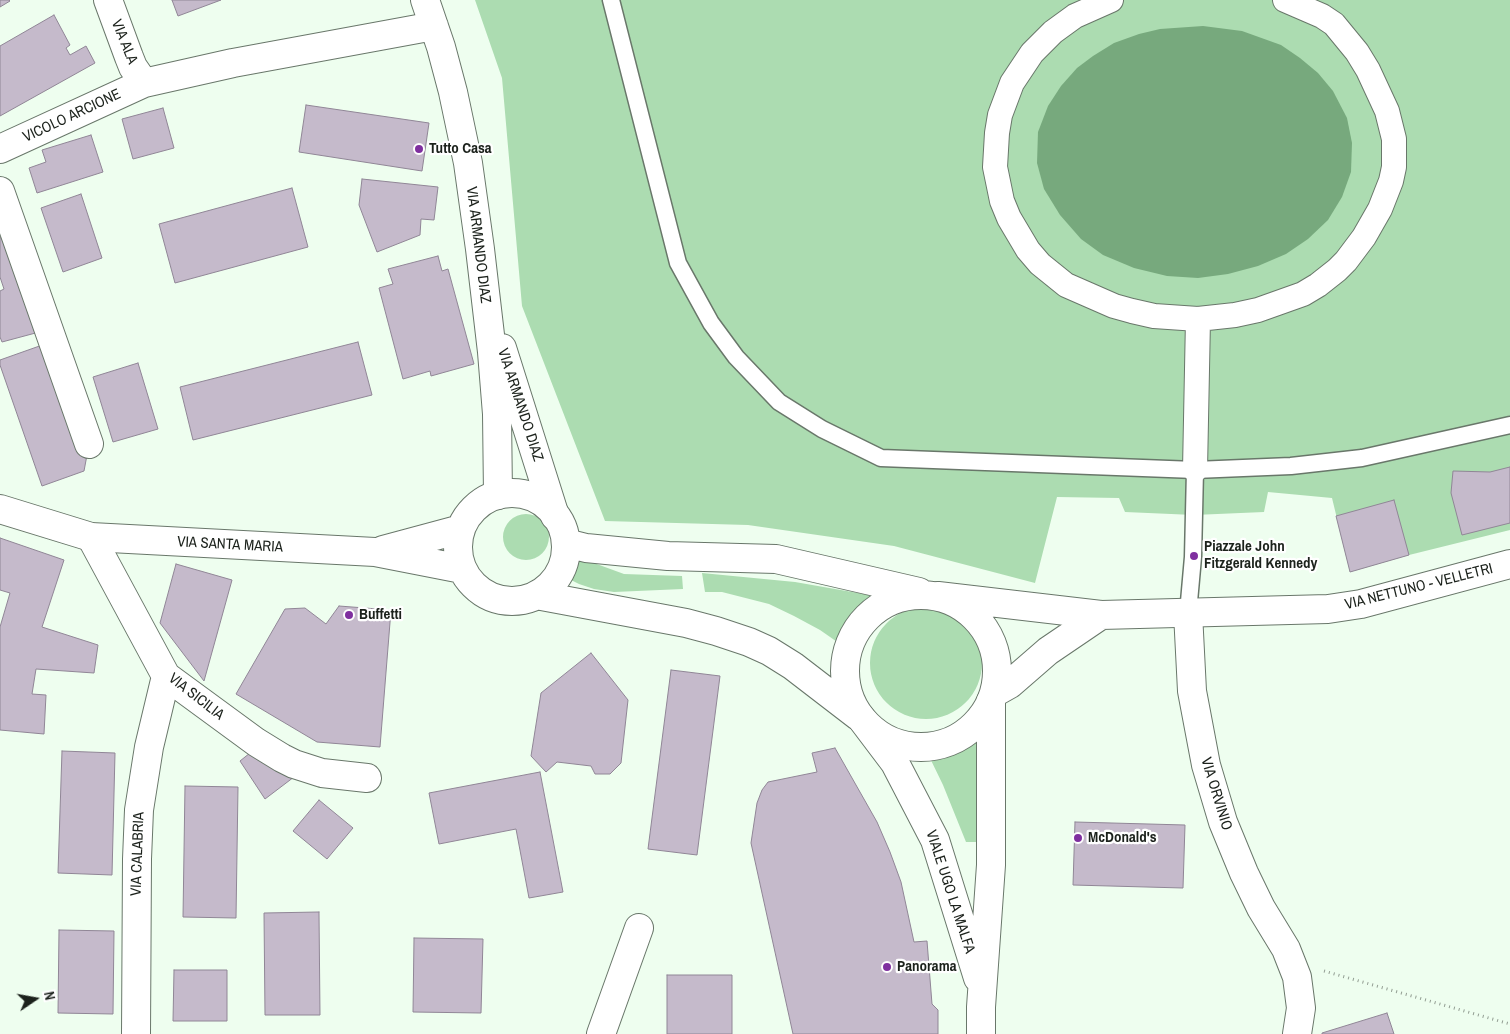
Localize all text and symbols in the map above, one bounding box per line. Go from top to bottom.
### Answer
street label: VIA ALA [107,17,141,67]
street label: VICOLO ARCIONE [20,85,124,147]
place label: Tutto Casa [429,140,492,158]
marker: Tutto Casa [413,143,425,155]
street label: VIA ARMANDO DIAZ [462,186,494,304]
street label: VIA ARMANDO DIAZ [493,346,547,464]
street label: VIA SANTA MARIA [177,533,283,557]
place label: Piazzale John Fitzgerald Kennedy [1204,538,1317,573]
marker: Piazzale John Fitzgerald Kennedy [1188,550,1200,562]
street label: VIA NETTUNO - VELLETRI [1343,560,1495,614]
place label: Buffetti [359,606,402,624]
marker: Buffetti [343,609,355,621]
street label: VIA SICILIA [165,670,227,724]
street label: VIA ORVINIO [1196,756,1236,832]
street label: VIA CALABRIA [128,812,148,896]
street label: VIALE UGO LA MALFA [922,828,978,956]
place label: McDonald's [1088,829,1157,847]
marker: McDonald's [1072,832,1084,844]
place label: Panorama [897,958,956,976]
marker: Panorama [881,961,893,973]
north arrow [10,974,60,1024]
text: N [40,990,59,1002]

